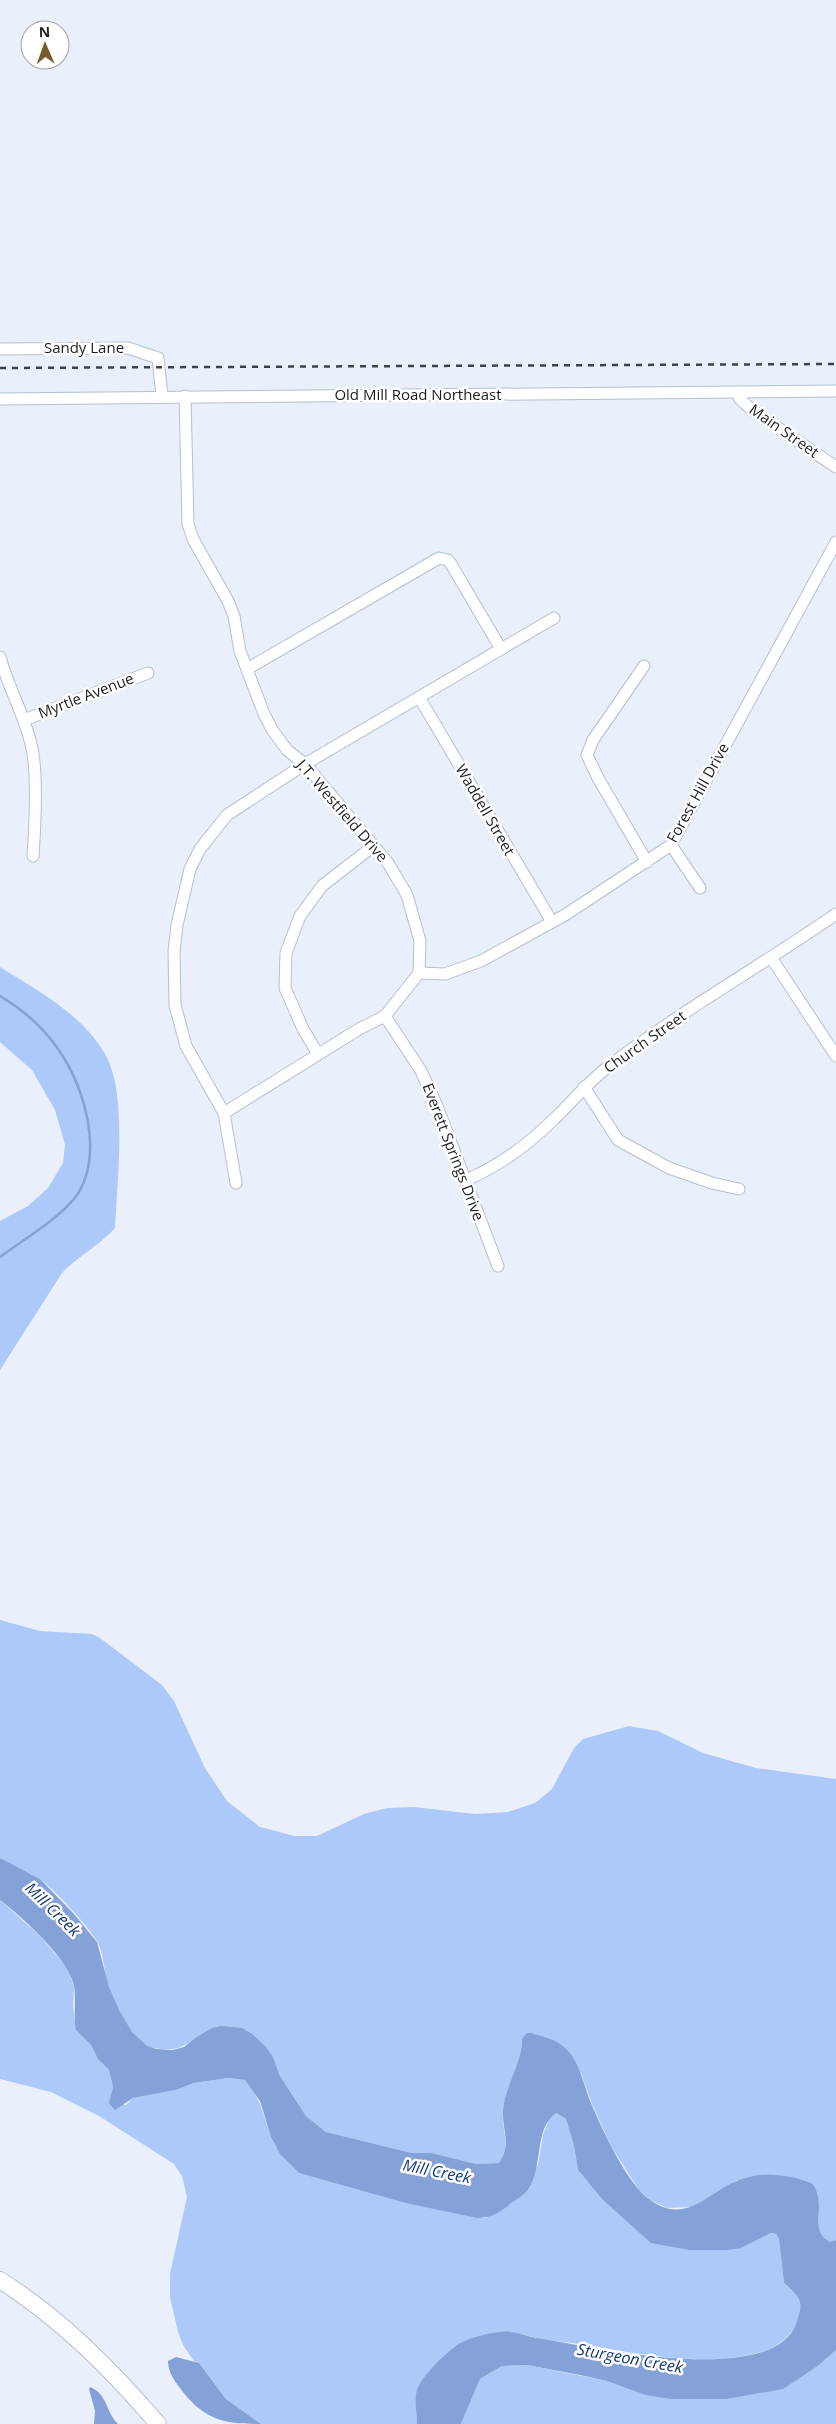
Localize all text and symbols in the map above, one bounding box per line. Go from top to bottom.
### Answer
north arrow [20,20,70,70]
text: N [39,22,51,41]
street label: Sandy Lane [44,337,124,357]
street label: Old Mill Road Northeast [334,384,502,404]
street label: Main Street [746,399,823,461]
street label: Myrtle Avenue [35,668,136,722]
street label: Forest Hill Drive [662,739,733,846]
street label: J.T. Westfield Drive [291,753,393,866]
street label: Waddell Street [452,760,520,859]
street label: Church Street [599,1005,690,1077]
street label: Everett Springs Drive [418,1080,489,1223]
water label: Mill Creek [20,1877,86,1942]
water label: Mill Creek [401,2154,474,2189]
water label: Sturgeon Creek [575,2338,686,2378]

